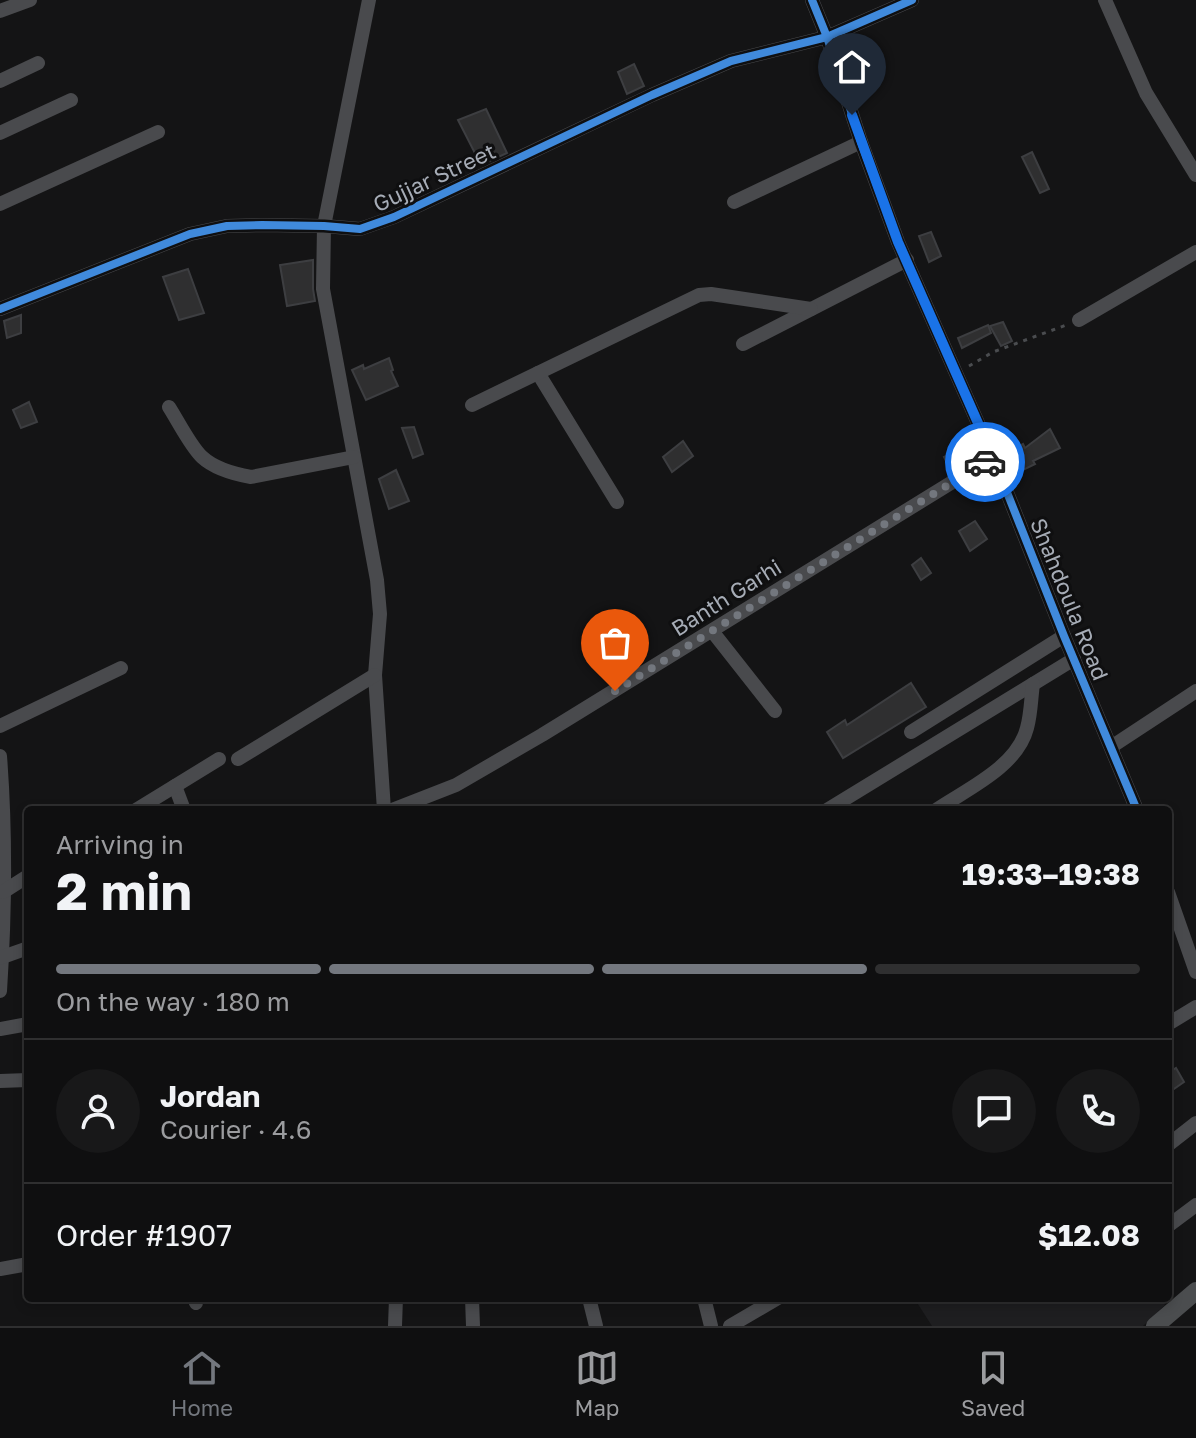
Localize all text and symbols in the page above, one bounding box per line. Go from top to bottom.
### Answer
pin [818,33,886,115]
icon: home [830,45,874,89]
street label: Gujjar Street [368,137,500,217]
courier [945,422,1025,502]
icon: car [963,440,1007,484]
street label: Shahdoula Road [1025,514,1115,684]
street label: Banth Garhi [666,553,786,641]
pin [581,609,649,691]
icon: bag [593,621,637,665]
text: Arriving in [56,829,184,860]
text: 19:33–19:38 [962,856,1140,892]
text: 2 min [56,859,192,921]
text: On the way · 180 m [56,986,290,1017]
button: person [56,1069,140,1153]
button: chat [952,1069,1036,1153]
button: phone [1056,1069,1140,1153]
text: Jordan [160,1078,260,1114]
text: Courier · 4.6 [160,1114,312,1145]
text: Order #1907 [56,1217,232,1253]
text: $12.08 [1038,1217,1140,1253]
tab: Home [171,1346,233,1421]
tab: Map [575,1346,619,1421]
tab: Saved [961,1346,1025,1421]

